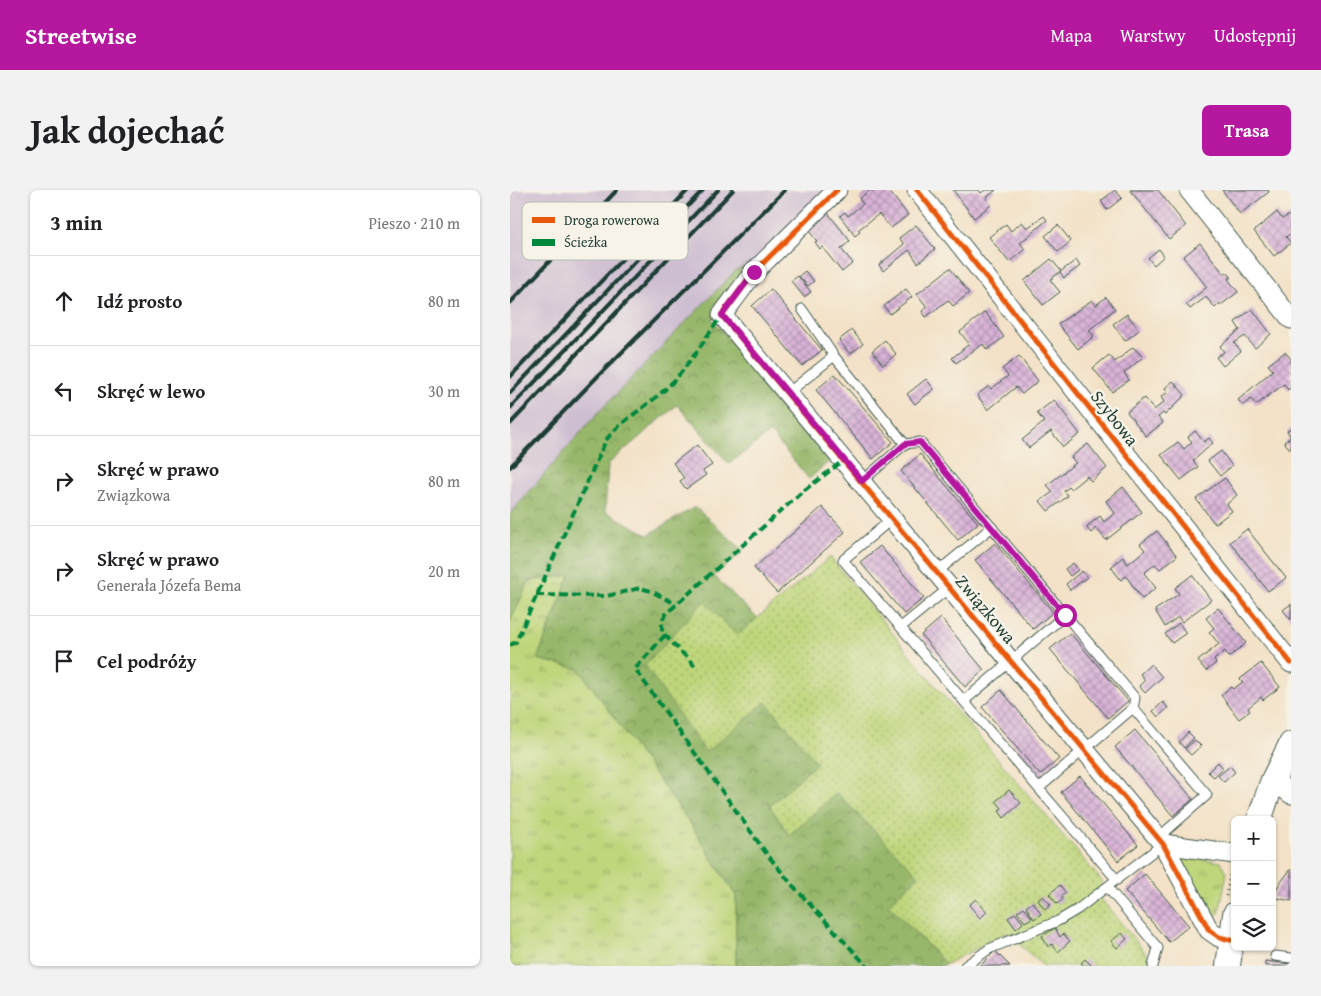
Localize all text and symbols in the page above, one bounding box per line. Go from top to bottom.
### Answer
text: Streetwise [25,18,137,53]
text: Mapa [1050,22,1092,49]
text: Warstwy [1120,22,1186,49]
text: Udostępnij [1214,22,1296,49]
text: Jak dojechać [30,105,224,156]
button: Trasa [1202,105,1291,156]
legend [522,202,688,260]
text: 3 min [50,207,102,238]
text: Droga rowerowa [564,210,660,230]
text: Pieszo · 210 m [368,211,460,235]
text: Ścieżka [564,232,608,252]
route end [743,261,766,284]
icon: ahead [50,287,78,315]
text: Idź prosto [97,287,182,315]
text: 80 m [428,289,460,313]
icon: left [50,377,78,405]
text: Skręć w lewo [97,377,205,405]
text: 30 m [428,379,460,403]
street label: Szybowa [1084,384,1146,452]
text: Skręć w prawo [97,455,219,483]
icon: right [50,467,78,495]
text: 80 m [428,469,460,493]
text: Związkowa [97,483,170,507]
text: Skręć w prawo [97,545,219,573]
icon: right [50,557,78,585]
text: 20 m [428,559,460,583]
street label: Związkowa [949,569,1023,650]
text: Generała Józefa Bema [97,573,241,597]
route start [1054,604,1077,627]
icon: arrive [50,647,78,675]
text: Cel podróży [97,647,197,675]
map controls [1231,816,1276,951]
button: + [1231,816,1276,861]
button: − [1231,861,1276,906]
button: layers [1231,906,1276,951]

